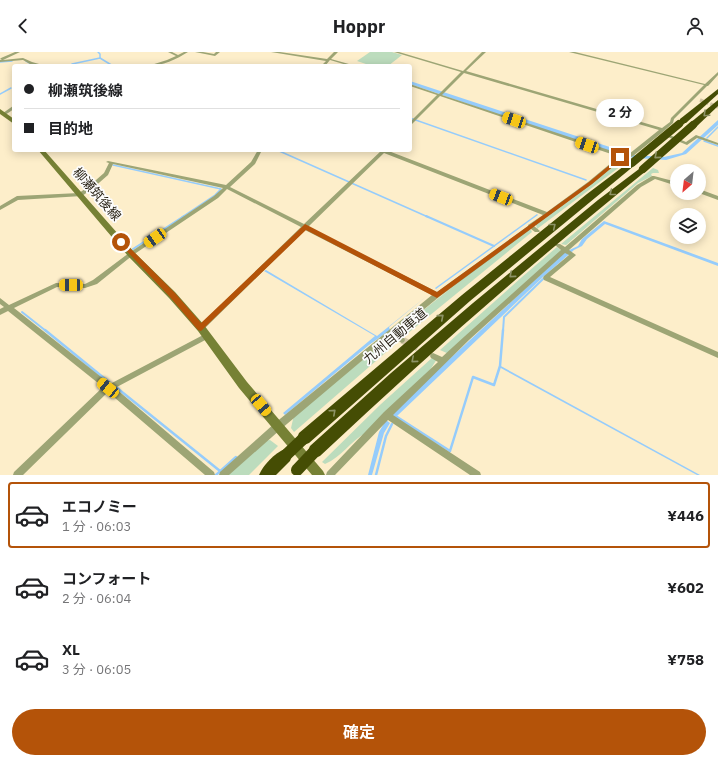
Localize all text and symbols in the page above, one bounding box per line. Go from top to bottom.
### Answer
icon: back [12,15,34,37]
text: Hoppr [333,15,385,38]
icon: person [684,15,706,37]
text: 柳瀬筑後線 [48,81,123,100]
callout: 2 分 [596,99,644,127]
text: 2 分 [608,104,632,121]
one-way arrow [703,109,710,116]
car [501,110,527,130]
text: 目的地 [48,119,93,138]
car [574,135,600,155]
route end [611,148,629,166]
one-way arrow [655,152,662,159]
street label: 柳瀬筑後線 [69,164,125,224]
north arrow [670,164,706,200]
map controls [670,164,706,244]
car [488,187,514,207]
one-way arrow [610,188,617,195]
button: layers [670,208,706,244]
one-way arrow [548,224,555,231]
car [142,226,168,250]
route start [112,233,130,251]
one-way arrow [509,271,517,278]
car [59,279,83,291]
street label: 九州自動車道 [360,304,430,368]
one-way arrow [436,315,444,322]
one-way arrow [411,356,418,363]
car [95,376,121,400]
car [249,392,273,418]
one-way arrow [328,409,335,416]
icon: car [14,497,50,533]
text: エコノミー [62,497,137,516]
text: ¥446 [667,506,704,525]
text: 1 分 · 06:03 [62,518,131,535]
icon: car [14,569,50,605]
text: コンフォート [62,569,152,588]
text: ¥602 [667,578,704,597]
text: 2 分 · 06:04 [62,590,131,607]
text: XL [62,640,80,659]
icon: car [14,641,50,677]
text: ¥758 [667,650,704,669]
text: 3 分 · 06:05 [62,661,131,678]
button: 確定 [12,709,706,755]

